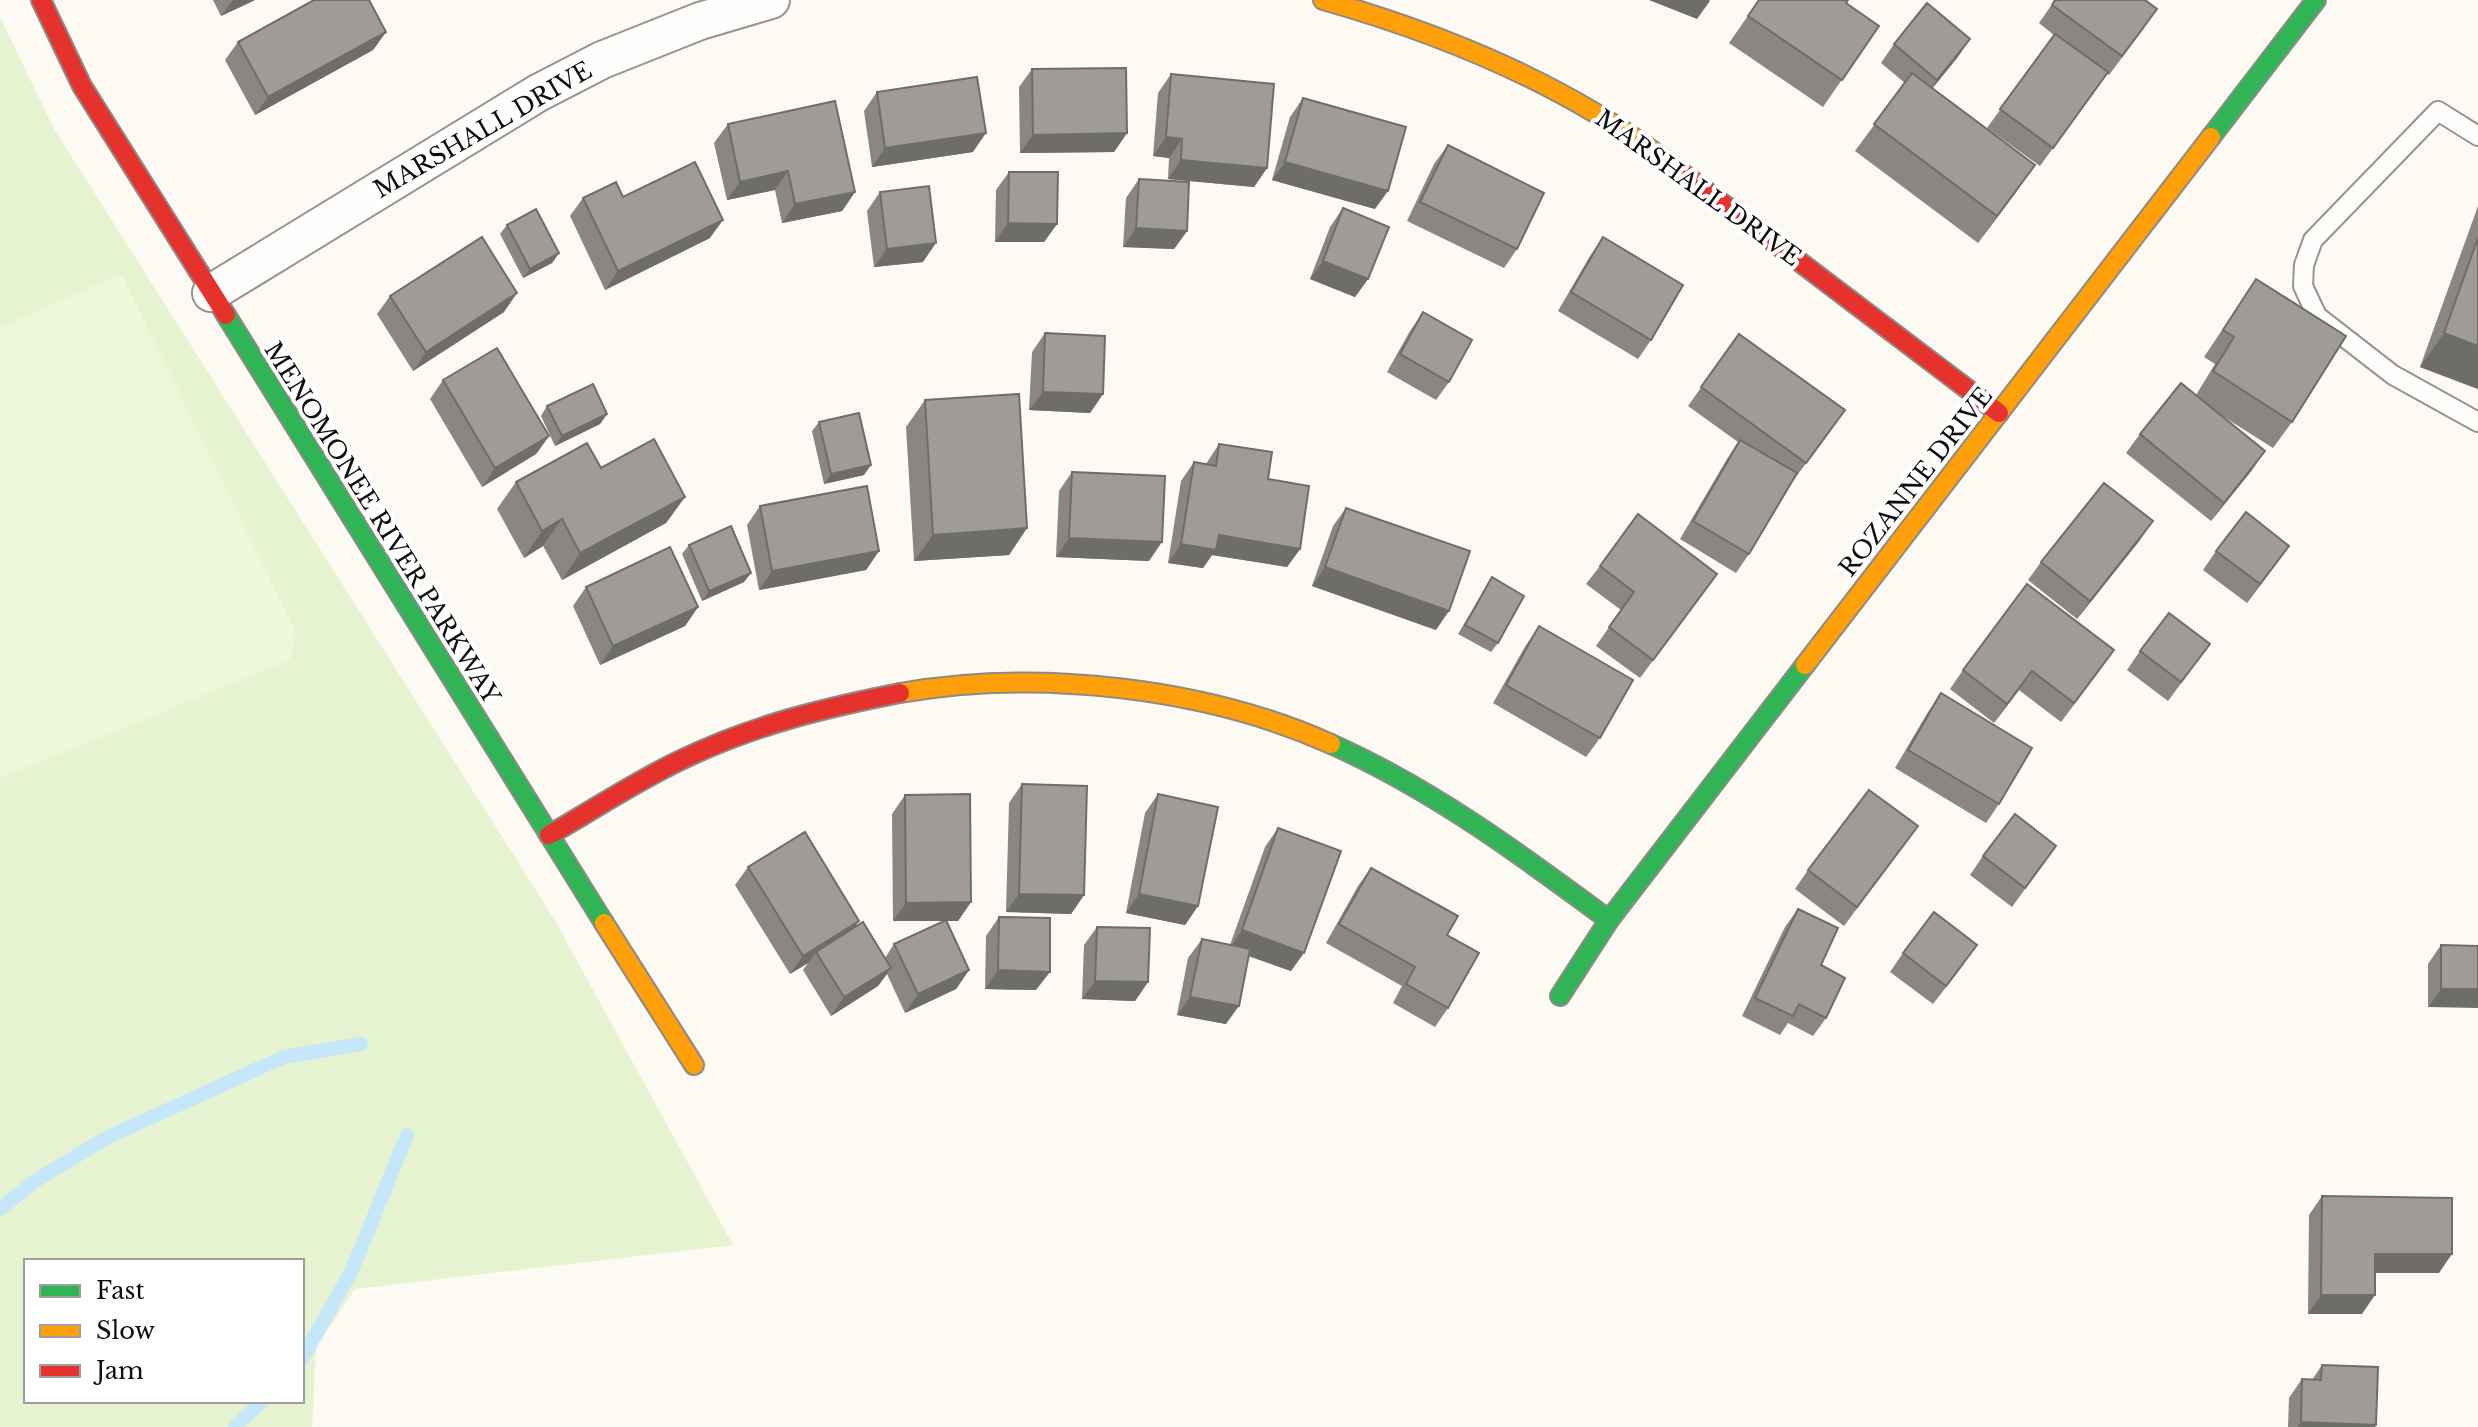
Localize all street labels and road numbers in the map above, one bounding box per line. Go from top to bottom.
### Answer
street label: MARSHALL DRIVE [369,55,597,204]
street label: MARSHALL DRIVE [1590,103,1807,272]
street label: MENOMONEE RIVER PARKWAY [259,336,507,709]
street label: ROZANNE DRIVE [1833,382,1998,582]

